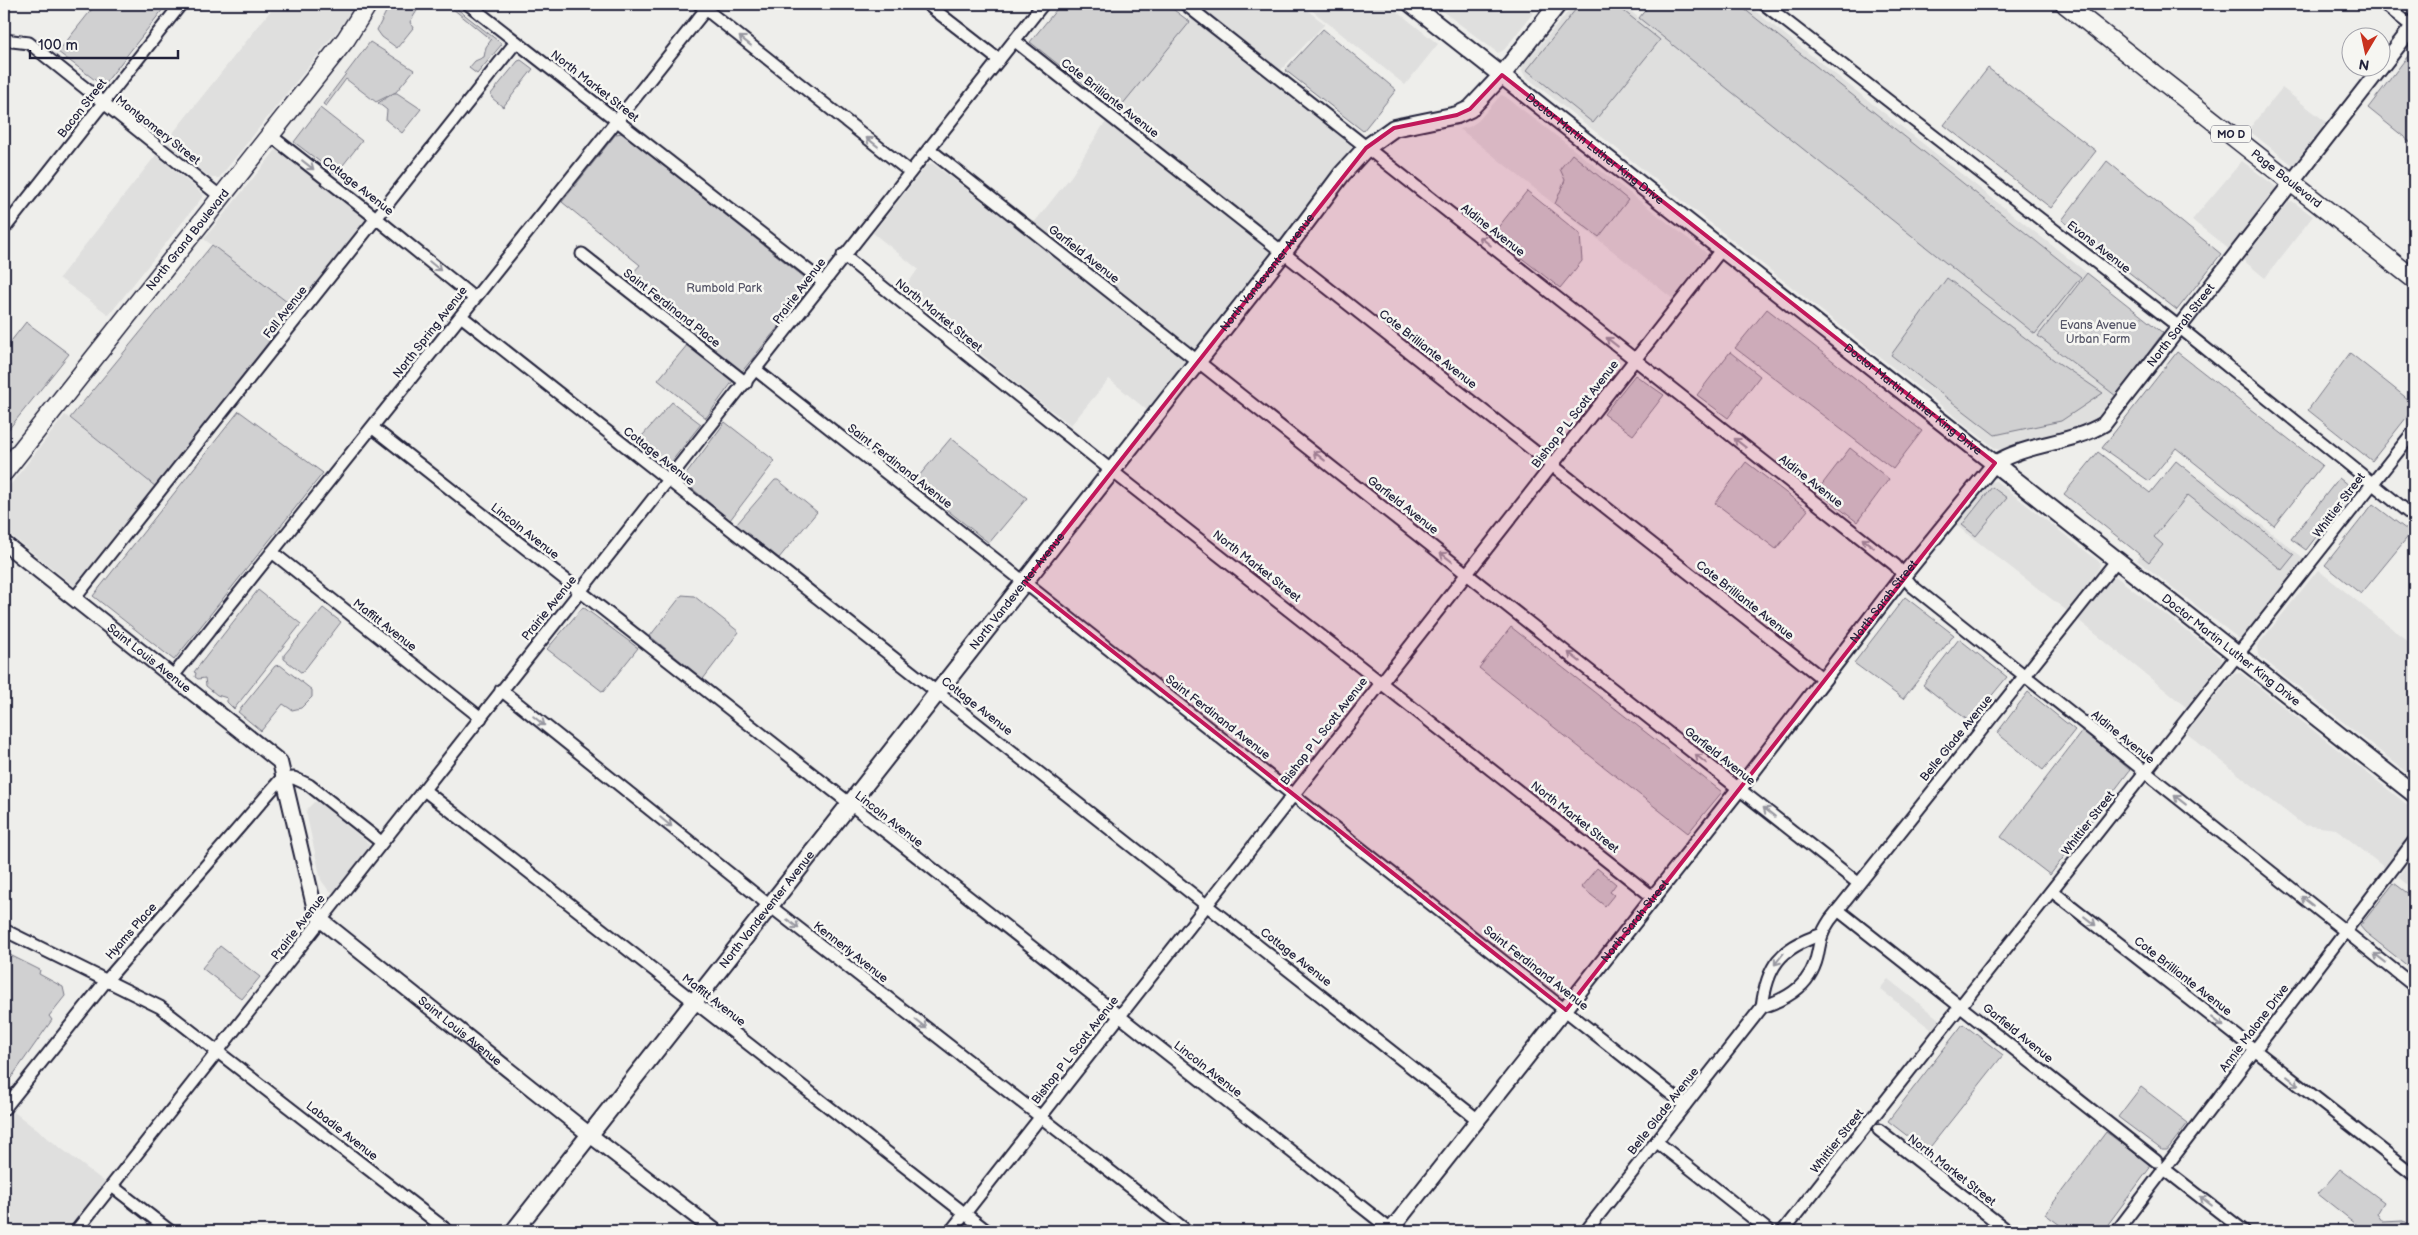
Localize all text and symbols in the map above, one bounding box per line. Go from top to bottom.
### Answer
scale bar [30,28,178,60]
north arrow [2340,28,2390,78]
one-way arrow [739,35,752,46]
text: 100 m [38,36,78,55]
street label: North Market Street [548,47,642,126]
text: N [2358,55,2371,74]
street label: Cote Brilliante Avenue [1058,56,1162,141]
street label: Bacon Street [55,75,110,141]
street label: Doctor Martin Luther King Drive [1522,90,1667,208]
street label: Montgomery Street [112,93,203,168]
road number: MO D [2211,126,2251,142]
one-way arrow [866,136,879,147]
street label: Page Boulevard [2248,146,2325,211]
street label: Cottage Avenue [319,154,396,219]
one-way arrow [301,159,314,170]
street label: North Grand Boulevard [143,186,233,294]
street label: Aldine Avenue [1458,201,1528,260]
street label: North Vandeventer Avenue [1217,211,1318,335]
street label: Evans Avenue [2064,218,2133,277]
street label: Garfield Avenue [1045,222,1122,287]
one-way arrow [1479,236,1492,247]
street label: Prairie Avenue [770,255,829,327]
one-way arrow [428,261,441,272]
street label: Saint Ferdinand Place [620,266,723,351]
street label: North Market Street [892,276,986,355]
park label: Rumbold Park [686,281,762,296]
street label: North Sarah Street [2144,281,2218,370]
street label: Fall Avenue [260,283,311,342]
street label: North Spring Avenue [390,283,471,381]
street label: Cote Brilliante Avenue [1376,307,1480,392]
park label: Evans Avenue Urban Farm [2060,318,2136,347]
one-way arrow [1606,336,1619,347]
street label: Doctor Martin Luther King Drive [1840,341,1985,459]
street label: Bishop P L Scott Avenue [1529,357,1622,471]
street label: Saint Ferdinand Avenue [844,421,955,512]
street label: Cottage Avenue [620,424,697,489]
one-way arrow [1734,437,1747,448]
one-way arrow [1312,451,1326,461]
street label: Aldine Avenue [1776,452,1846,511]
street label: Whittier Street [2310,470,2369,541]
street label: Garfield Avenue [1364,473,1441,538]
street label: Lincoln Avenue [488,500,562,563]
street label: North Market Street [1210,527,1304,606]
street label: North Vandeventer Avenue [967,530,1068,653]
one-way arrow [1861,538,1874,549]
one-way arrow [1440,551,1453,562]
street label: North Sarah Street [1847,557,1921,646]
street label: Cote Brilliante Avenue [1693,558,1797,643]
street label: Prairie Avenue [519,573,580,644]
street label: Doctor Martin Luther King Drive [2159,591,2303,710]
street label: Maffitt Avenue [350,596,419,655]
street label: Saint Louis Avenue [104,621,194,696]
one-way arrow [1568,652,1581,663]
street label: Saint Ferdinand Avenue [1162,672,1273,763]
street label: Cottage Avenue [938,674,1015,739]
street label: Bishop P L Scott Avenue [1278,674,1371,788]
street label: Belle Glade Avenue [1917,692,1996,785]
street label: Aldine Avenue [2088,707,2157,767]
one-way arrow [533,715,546,726]
street label: Garfield Avenue [1681,724,1758,789]
one-way arrow [1695,753,1708,764]
street label: North Market Street [1528,778,1622,857]
street label: Lincoln Avenue [852,788,926,851]
street label: Whittier Street [2059,788,2118,858]
one-way arrow [2173,795,2187,805]
one-way arrow [1763,807,1776,818]
one-way arrow [659,817,672,828]
street label: North Vandeventer Avenue [716,848,818,972]
street label: North Sarah Street [1598,877,1673,966]
street label: Prairie Avenue [268,892,329,963]
one-way arrow [2301,895,2314,906]
street label: Hyams Place [103,900,160,963]
one-way arrow [2084,916,2097,927]
one-way arrow [786,919,800,929]
street label: Kennerly Avenue [810,919,891,986]
street label: Saint Ferdinand Avenue [1480,923,1591,1014]
street label: Cottage Avenue [1257,925,1334,990]
street label: Cote Brilliante Avenue [2131,934,2235,1019]
one-way arrow [1774,952,1784,966]
one-way arrow [2374,953,2387,964]
street label: Maffitt Avenue [679,971,748,1030]
street label: Annie Malone Drive [2217,981,2292,1075]
street label: Bishop P L Scott Avenue [1029,993,1122,1107]
street label: Saint Louis Avenue [415,994,505,1069]
street label: Garfield Avenue [1980,1000,2056,1066]
one-way arrow [2211,1016,2224,1027]
one-way arrow [914,1019,927,1030]
street label: Lincoln Avenue [1171,1038,1245,1101]
street label: Belle Glade Avenue [1625,1065,1702,1158]
one-way arrow [2286,1075,2299,1086]
street label: Labadie Avenue [303,1099,381,1164]
street label: Whittier Street [1808,1106,1867,1176]
street label: North Market Street [1905,1131,1999,1210]
one-way arrow [2199,1196,2212,1207]

